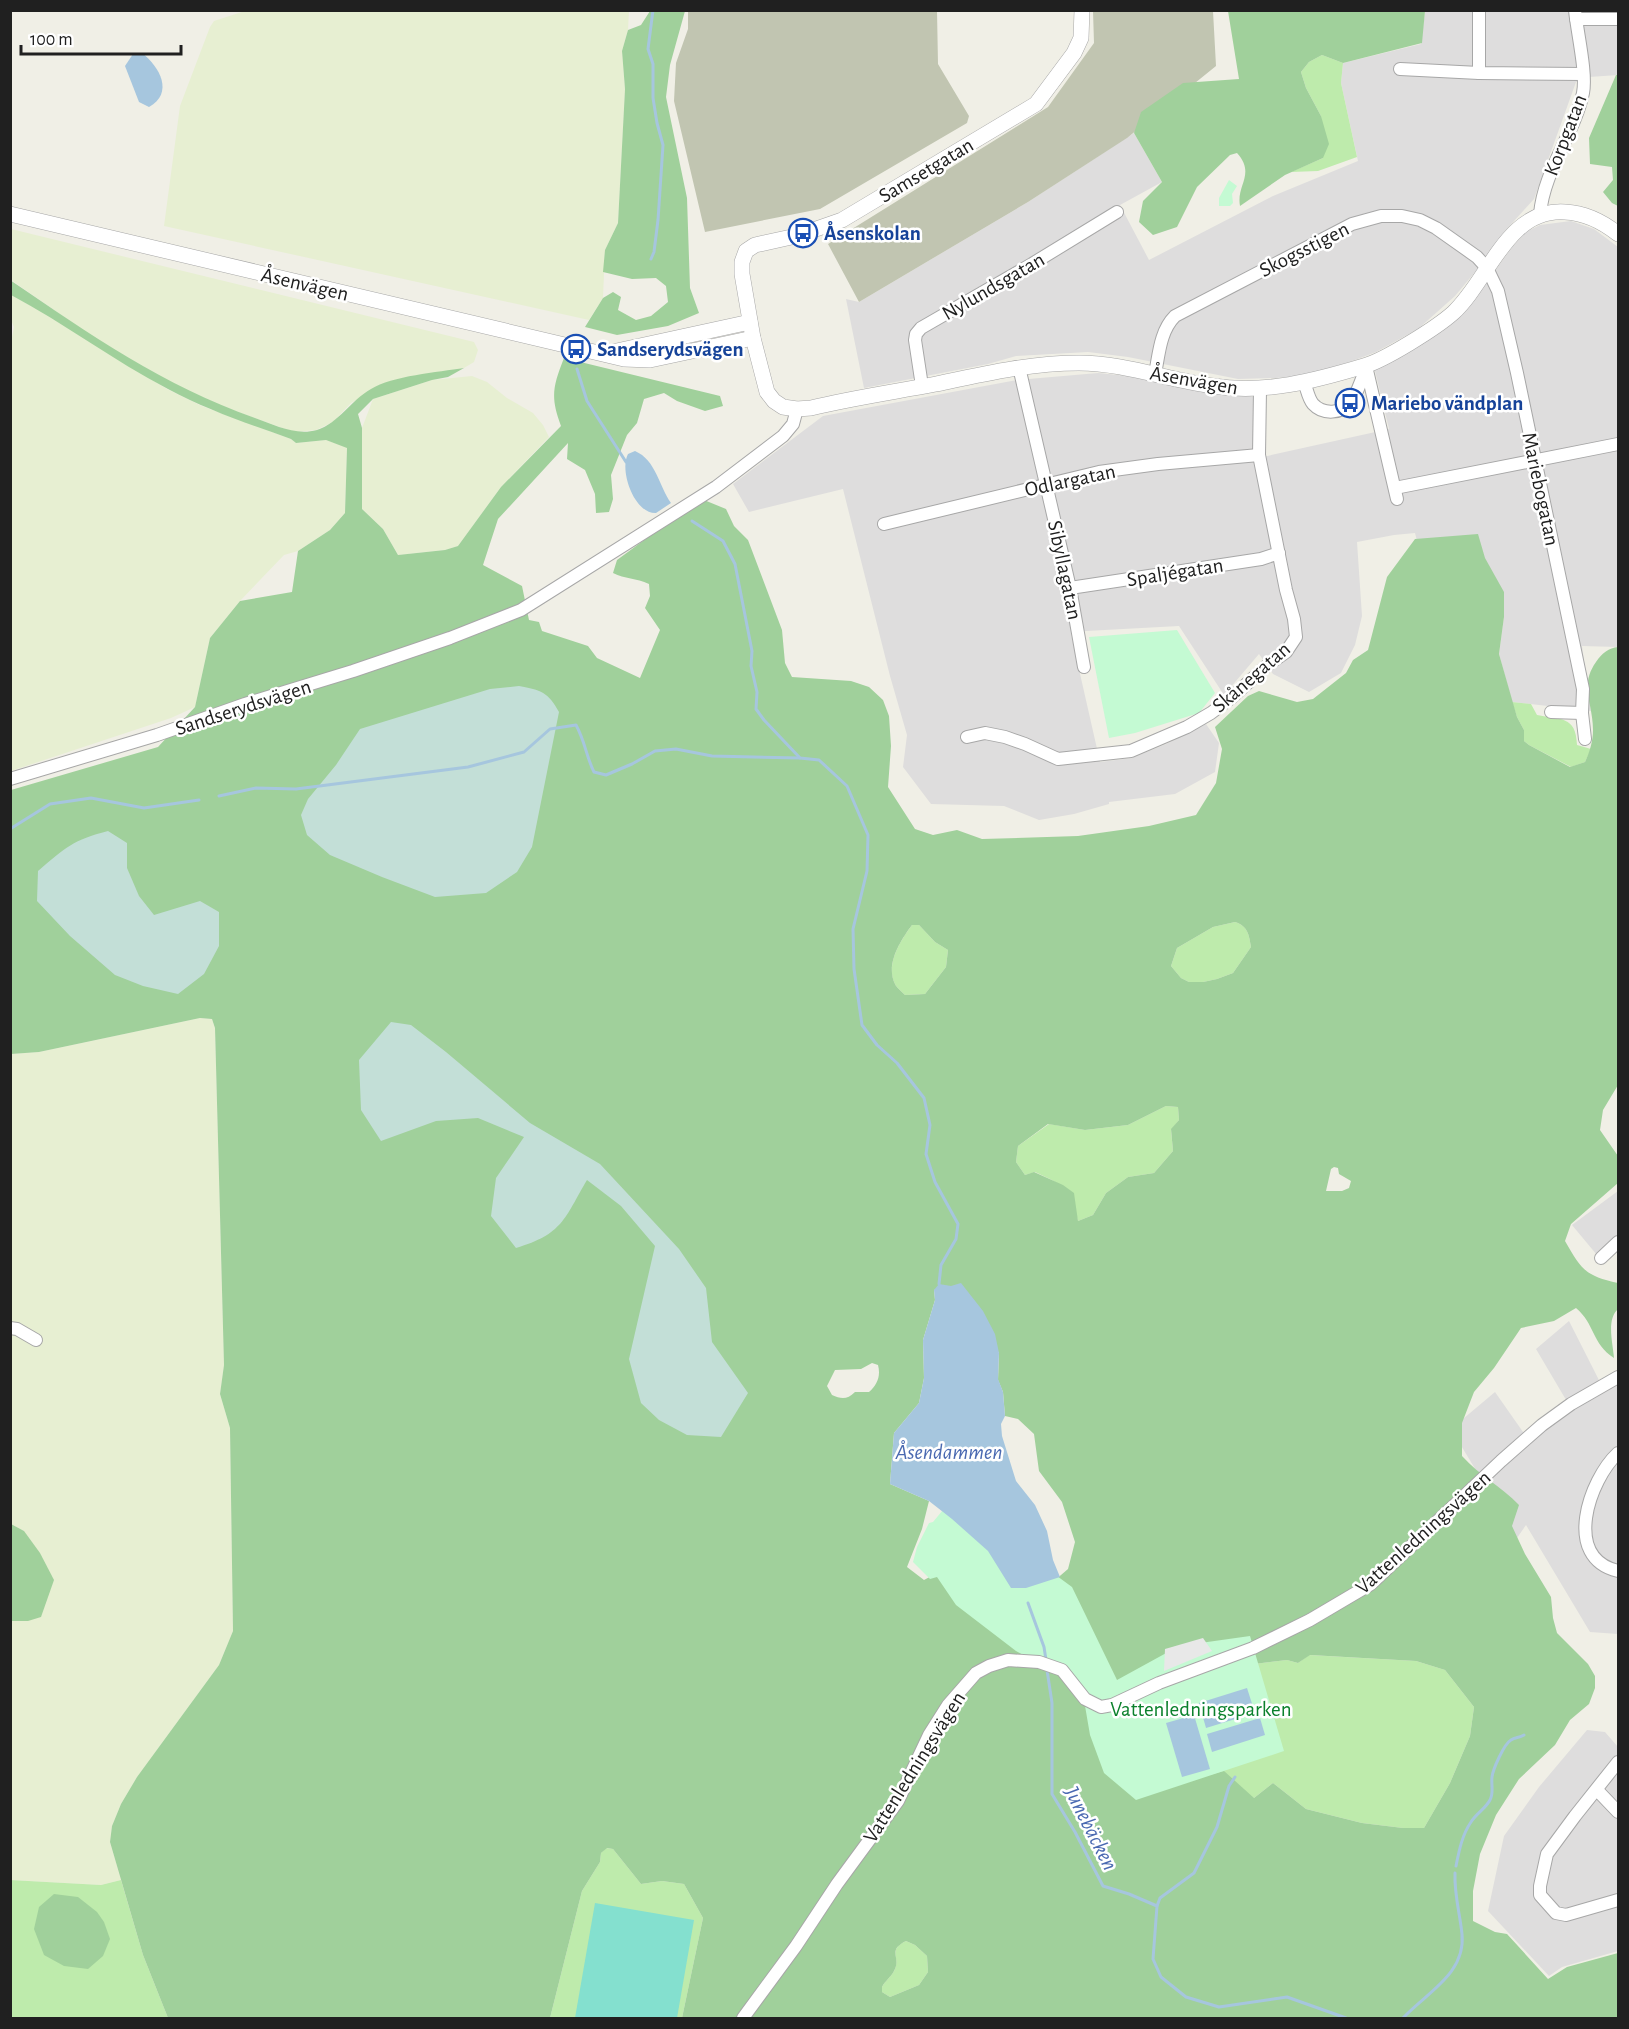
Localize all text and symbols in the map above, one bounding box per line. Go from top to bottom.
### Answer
scale bar [21,18,182,56]
text: 100 m [30,31,73,49]
street label: Korpgatan [1540,92,1591,179]
street label: Samsetgatan [875,134,977,207]
bus stop icon: Åsenskolan [787,217,819,249]
street label: Skogsstigen [1256,218,1352,281]
place label: Åsenskolan [824,221,921,244]
street label: Nylundsgatan [938,249,1048,324]
street label: Åsenvägen [259,262,351,305]
bus stop icon: Sandserydsvägen [560,333,592,365]
place label: Sandserydsvägen [597,339,744,360]
street label: Åsenvägen [1148,360,1240,399]
bus stop icon: Mariebo vändplan [1334,387,1366,419]
place label: Mariebo vändplan [1371,393,1523,414]
street label: Mariebogatan [1518,431,1563,548]
street label: Odlargatan [1023,461,1117,500]
street label: Sibyllagatan [1044,518,1085,622]
street label: Spaljégatan [1125,555,1225,590]
street label: Skånegatan [1208,638,1294,717]
street label: Sandserydsvägen [173,676,314,739]
water label: Åsendammen [894,1440,1003,1463]
street label: Vattenledningsvägen [1352,1467,1495,1598]
street label: Vattenledningsvägen [860,1688,969,1846]
park label: Vattenledningsparken [1110,1699,1292,1720]
water label: Junebäcken [1060,1782,1121,1874]

